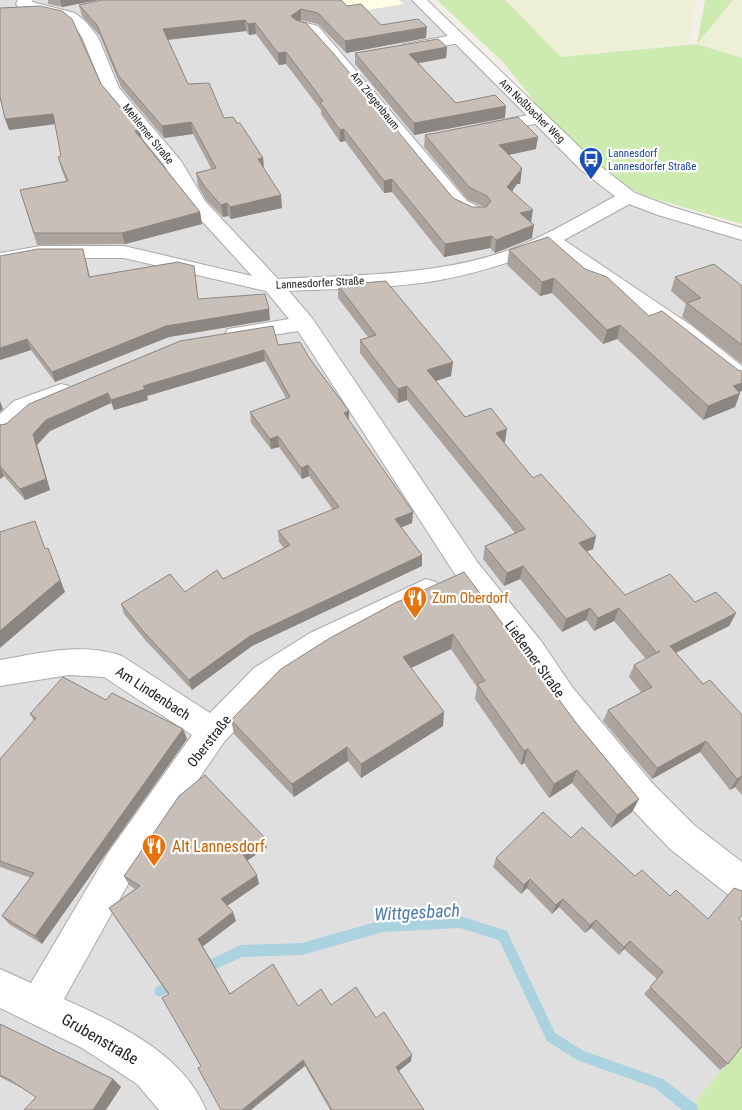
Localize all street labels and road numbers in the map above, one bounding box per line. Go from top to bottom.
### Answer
street label: Am Ziegenbaum [348,69,402,133]
street label: Am Noßbacher Weg [496,76,568,146]
street label: Mehlemer Straße [120,101,176,167]
street label: Lannesdorfer Straße [276,274,364,292]
street label: Ließemer Straße [502,618,568,701]
street label: Am Lindenbach [113,663,193,723]
street label: Oberstraße [184,712,234,770]
street label: Grubenstraße [58,1009,142,1069]

